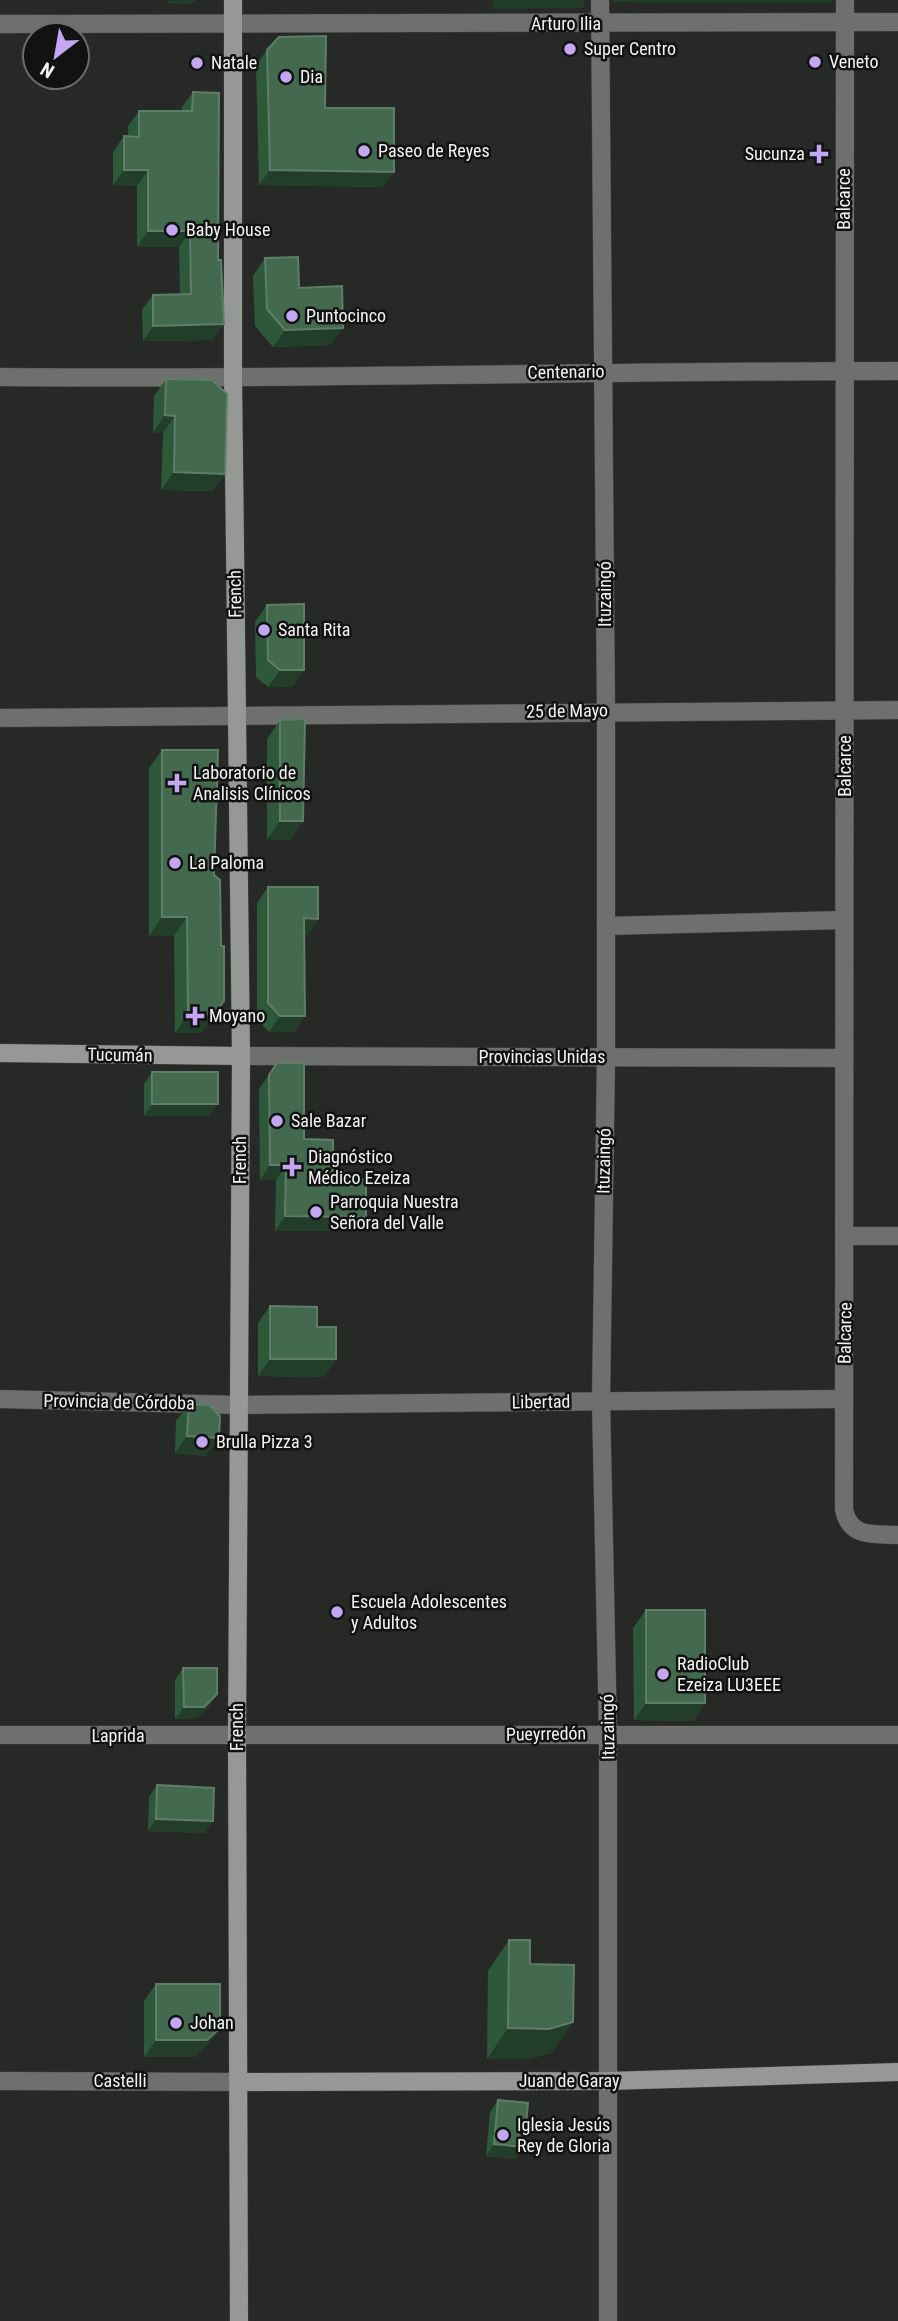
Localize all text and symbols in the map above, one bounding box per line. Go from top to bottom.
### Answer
street label: Arturo Ilia [531,13,601,34]
north arrow [21,21,91,91]
place label: Super Centro [584,38,676,59]
marker: Super Centro [562,41,578,57]
place label: Veneto [829,51,878,72]
place label: Natale [211,52,257,73]
marker: Veneto [807,54,823,70]
marker: Natale [189,55,205,71]
text: N [37,57,58,83]
place label: Dia [300,66,323,87]
marker: Dia [278,69,294,85]
place label: Paseo de Reyes [378,140,490,161]
marker: Paseo de Reyes [356,143,372,159]
place label: Sucunza [745,143,805,164]
marker: Sucunza [811,146,827,162]
street label: Balcarce [833,168,854,230]
place label: Baby House [186,219,270,240]
marker: Baby House [164,222,180,238]
place label: Puntocinco [306,305,386,326]
marker: Puntocinco [284,308,300,324]
street label: Centenario [527,360,605,383]
street label: Ituzaingó [594,561,615,627]
street label: French [224,570,245,618]
place label: Santa Rita [278,619,350,640]
marker: Santa Rita [256,622,272,638]
street label: 25 de Mayo [526,699,608,722]
street label: Balcarce [834,735,855,797]
place label: Laboratorio de Analisis Clínicos [193,762,311,804]
marker: Laboratorio de Analisis Clínicos [167,773,187,793]
place label: La Paloma [189,852,264,873]
marker: La Paloma [167,855,183,871]
place label: Moyano [209,1005,265,1026]
marker: Moyano [187,1008,203,1024]
street label: Tucumán [87,1043,153,1066]
street label: Provincias Unidas [479,1046,605,1067]
place label: Sale Bazar [291,1110,367,1131]
marker: Sale Bazar [269,1113,285,1129]
street label: Ituzaingó [592,1128,615,1194]
street label: French [229,1136,250,1184]
place label: Diagnóstico Médico Ezeiza [308,1146,410,1188]
marker: Diagnóstico Médico Ezeiza [282,1157,302,1177]
place label: Parroquia Nuestra Señora del Valle [330,1191,459,1233]
marker: Parroquia Nuestra Señora del Valle [308,1204,324,1220]
street label: Balcarce [833,1302,856,1364]
street label: Provincia de Córdoba [43,1390,195,1413]
street label: Libertad [511,1390,571,1413]
place label: Brulla Pizza 3 [216,1431,313,1452]
marker: Brulla Pizza 3 [194,1434,210,1450]
place label: Escuela Adolescentes y Adultos [351,1591,507,1633]
marker: Escuela Adolescentes y Adultos [329,1604,345,1620]
place label: RadioClub Ezeiza LU3EEE [677,1653,781,1695]
marker: RadioClub Ezeiza LU3EEE [655,1666,671,1682]
street label: Ituzaingó [596,1694,619,1760]
street label: French [226,1703,247,1751]
street label: Pueyrredón [506,1722,586,1745]
street label: Laprida [91,1725,145,1746]
place label: Johan [190,2012,234,2033]
marker: Johan [168,2015,184,2031]
street label: Castelli [93,2070,147,2091]
street label: Juan de Garay [519,2070,620,2091]
place label: Iglesia Jesús Rey de Gloria [517,2114,610,2156]
marker: Iglesia Jesús Rey de Gloria [495,2127,511,2143]

